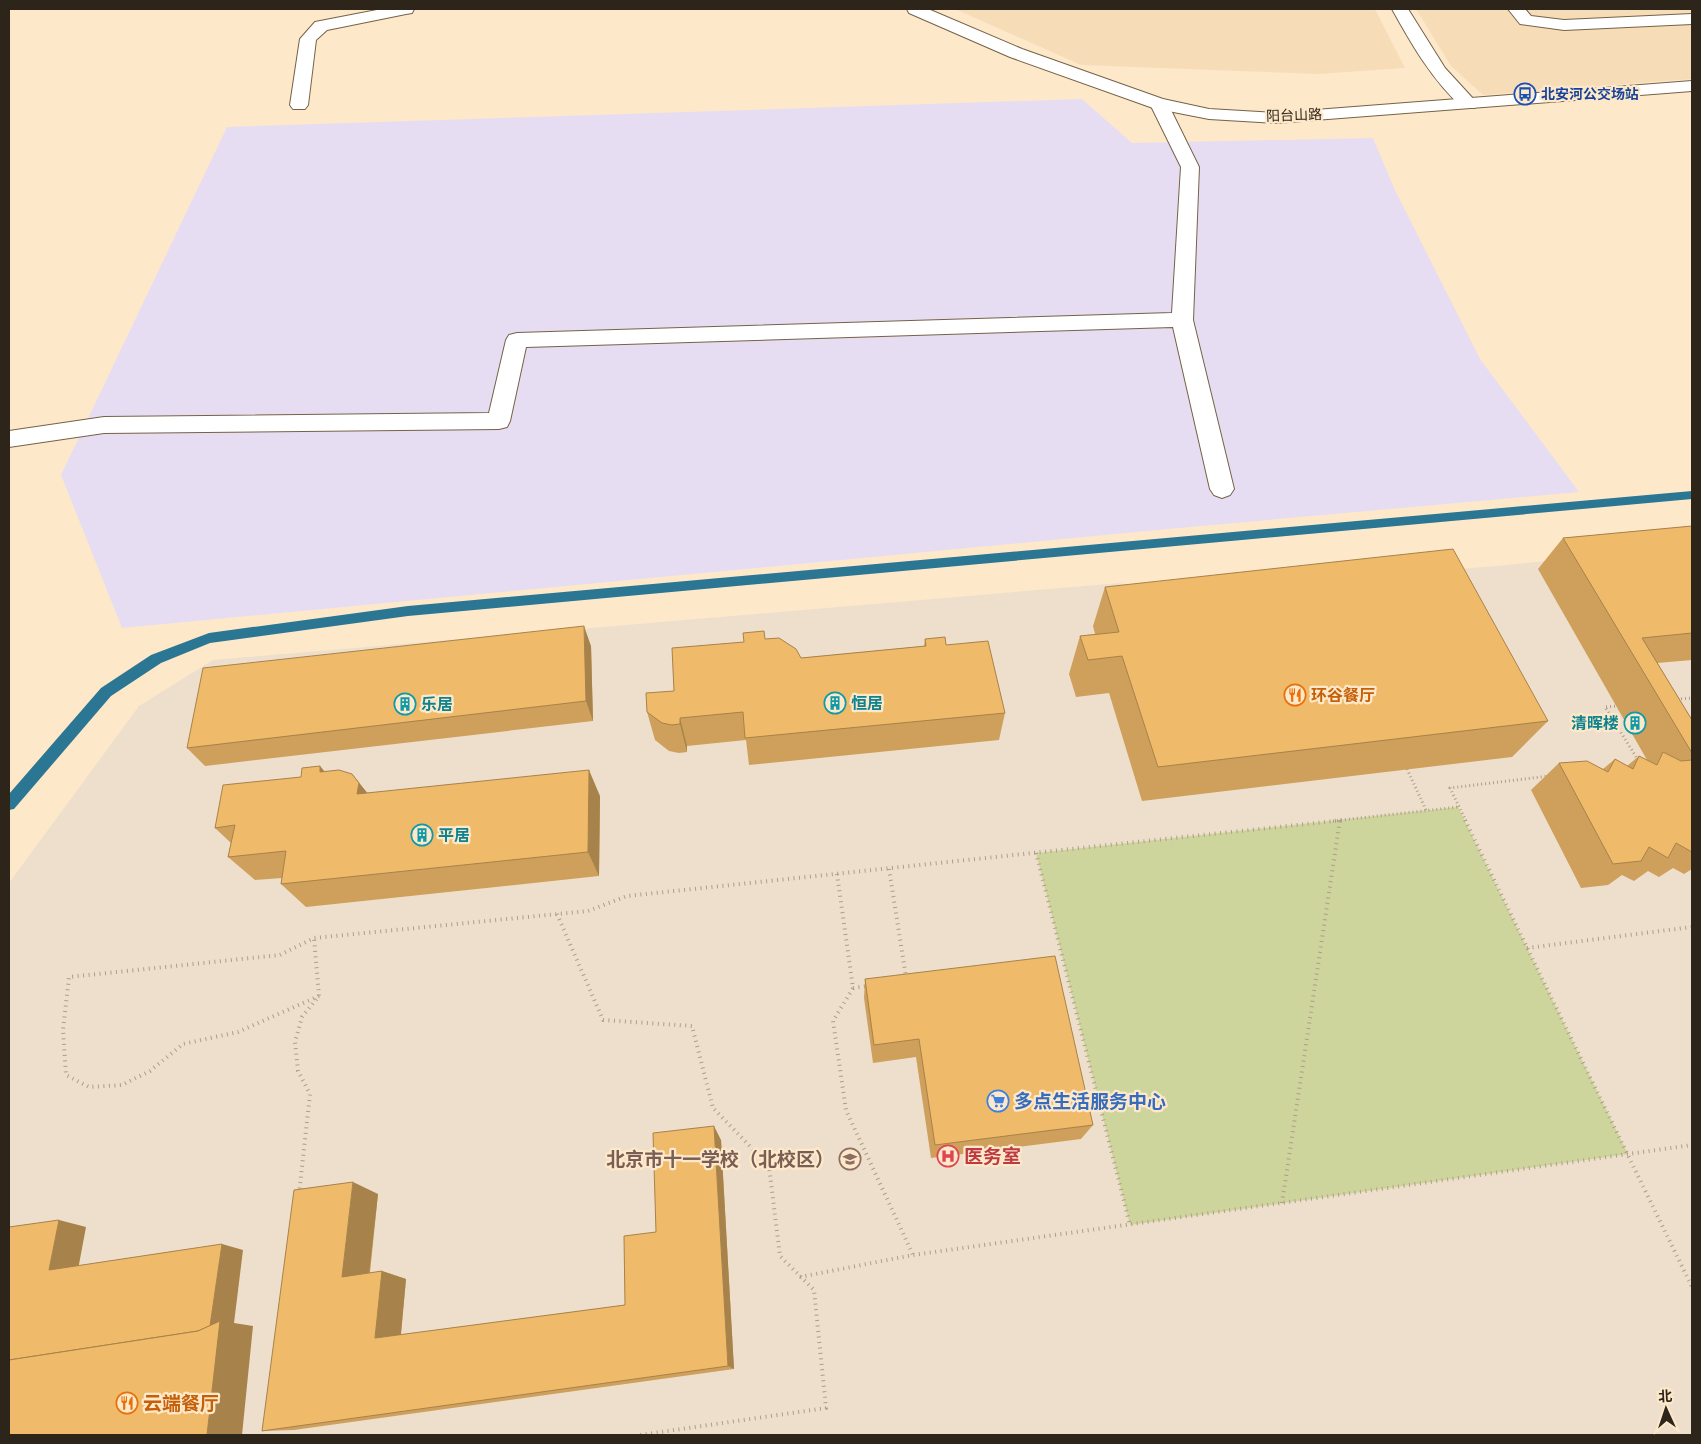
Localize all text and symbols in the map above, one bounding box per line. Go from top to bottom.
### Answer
bus stop icon: 北安河公交场站 [1513,82,1537,106]
place label: 北安河公交场站 [1541,86,1639,102]
street label: 阳台山路 [1266,106,1322,124]
restaurant icon: 环谷餐厅 [1283,683,1307,707]
place label: 环谷餐厅 [1311,686,1375,704]
building icon: 恒居 [823,691,847,715]
building icon: 乐居 [393,692,417,716]
place label: 恒居 [851,694,883,712]
place label: 乐居 [421,695,453,713]
building icon: 清晖楼 [1623,711,1647,735]
place label: 清晖楼 [1571,714,1619,732]
building icon: 平居 [410,823,434,847]
place label: 平居 [438,826,470,844]
supermarket icon: 多点生活服务中心 [986,1089,1010,1113]
place label: 多点生活服务中心 [1014,1090,1166,1112]
hospital icon: 医务室 [936,1144,960,1168]
place label: 医务室 [964,1145,1021,1167]
school or university icon: 北京市十一学校（北校区） [838,1147,862,1171]
place label: 北京市十一学校（北校区） [606,1148,834,1170]
north arrow [1641,1384,1691,1434]
text: 北 [1658,1388,1673,1404]
restaurant icon: 云端餐厅 [115,1391,139,1415]
place label: 云端餐厅 [143,1392,219,1414]

